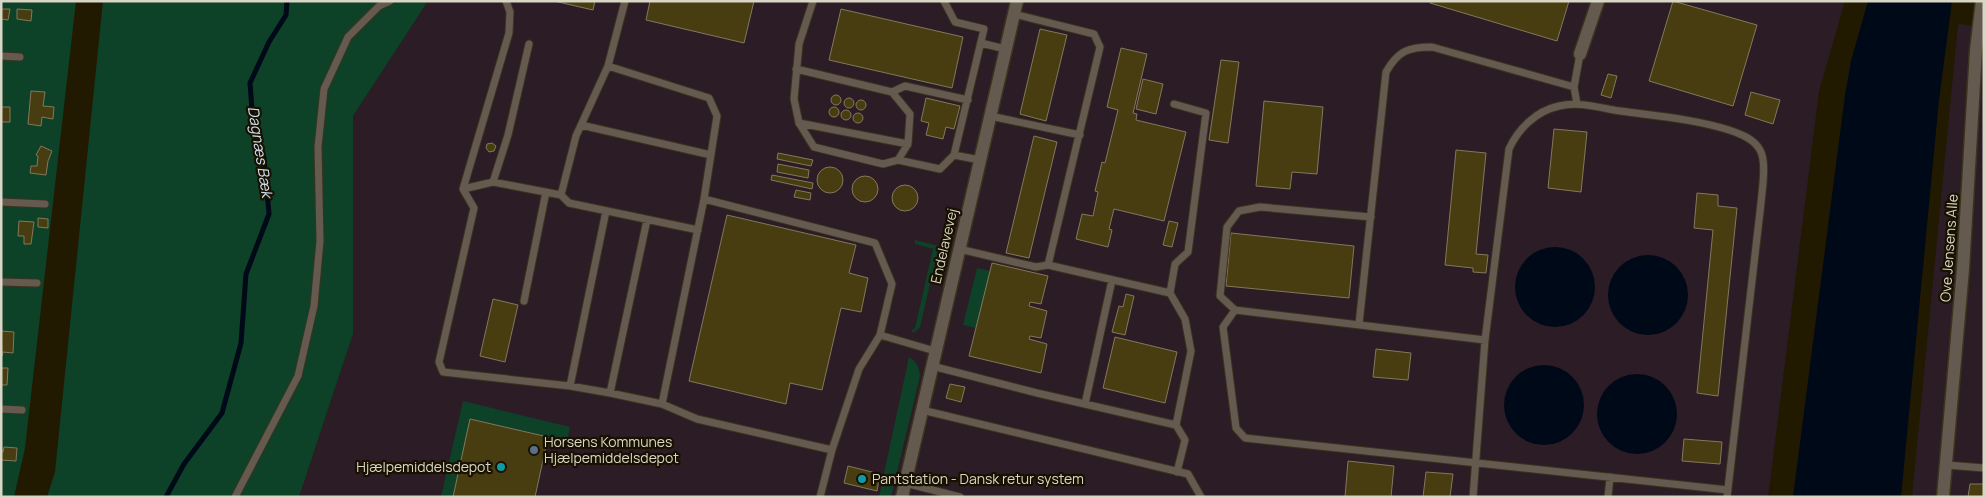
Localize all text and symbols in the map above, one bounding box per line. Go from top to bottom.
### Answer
water label: Dagnæs Bæk [243,105,278,202]
street label: Ove Jensens Alle [1935,193,1962,303]
street label: Endelavevej [926,206,961,285]
place label: Horsens Kommunes Hjælpemiddelsdepot [544,432,679,467]
marker: Horsens Kommunes Hjælpemiddelsdepot [528,444,540,456]
place label: Hjælpemiddelsdepot [356,457,491,476]
marker: Hjælpemiddelsdepot [495,461,507,473]
place label: Pantstation - Dansk retur system [872,469,1084,488]
marker: Pantstation - Dansk retur system [856,473,868,485]

